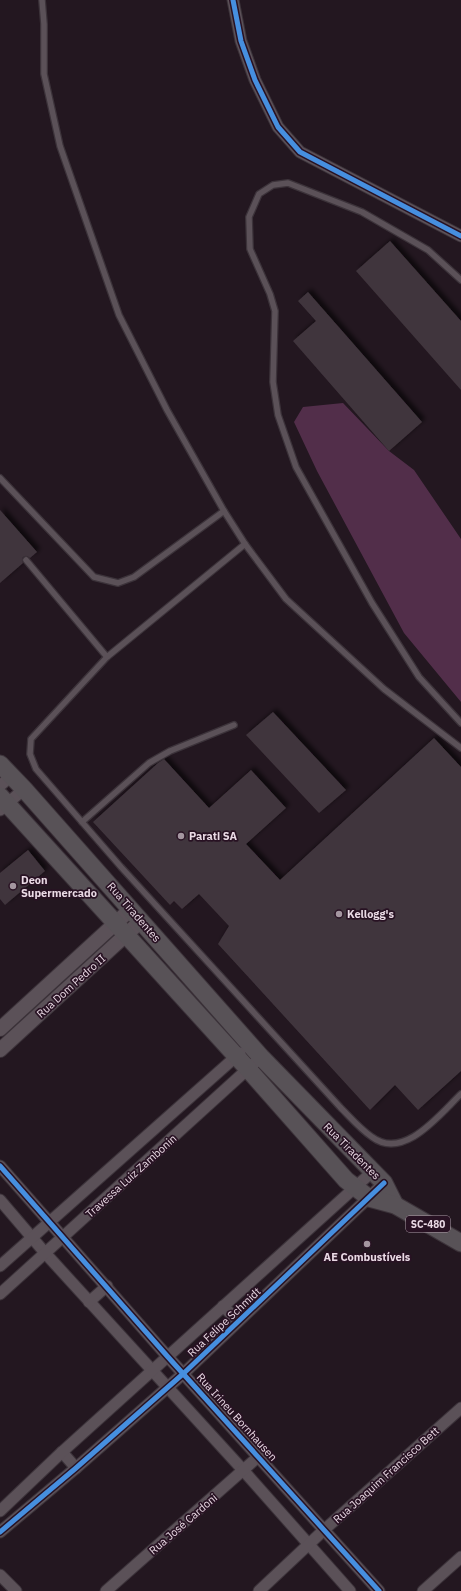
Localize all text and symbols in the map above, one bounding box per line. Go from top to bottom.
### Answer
place label: Parati SA [189,829,238,843]
marker: Parati SA [176,831,186,841]
place label: Deon Supermercado [21,873,97,900]
street label: Rua Tiradentes [104,879,164,945]
marker: Deon Supermercado [8,881,18,891]
place label: Kellogg's [347,907,395,921]
marker: Kellogg's [334,909,344,919]
street label: Rua Dom Pedro II [34,951,108,1021]
street label: Rua Tiradentes [321,1120,383,1182]
street label: Travessa Luiz Zambonin [83,1131,179,1221]
road number: SC-480 [406,1216,450,1232]
marker: AE Combustíveis [362,1239,372,1249]
place label: AE Combustíveis [324,1250,411,1264]
street label: Rua Felipe Schmidt [184,1284,264,1360]
street label: Rua Irineu Bornhausen [194,1370,280,1464]
street label: Rua Joaquim Francisco Bett [330,1424,442,1526]
street label: Rua José Cardoni [146,1491,220,1557]

